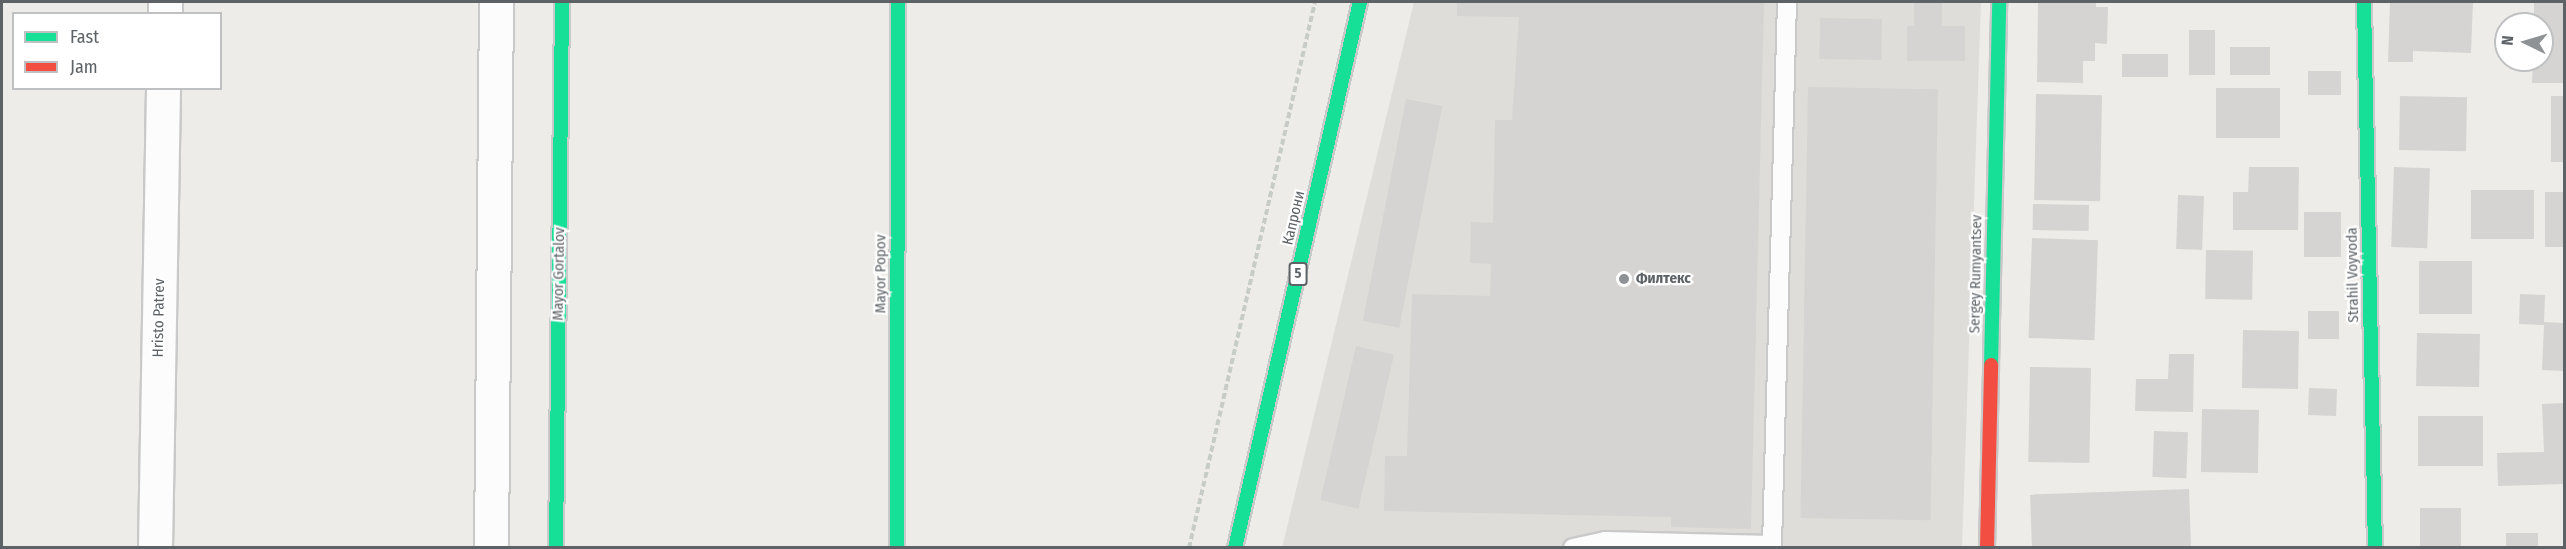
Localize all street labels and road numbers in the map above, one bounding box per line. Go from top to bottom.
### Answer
street label: Капрони [1279,189,1309,247]
street label: Sergey Rumyantsev [1966,214,1986,334]
street label: Mayor Gortalov [549,227,569,321]
street label: Strahil Voyvoda [2343,227,2363,323]
street label: Mayor Popov [872,235,890,313]
road number: 5 [1288,263,1308,285]
street label: Hristo Patrev [149,278,169,358]

